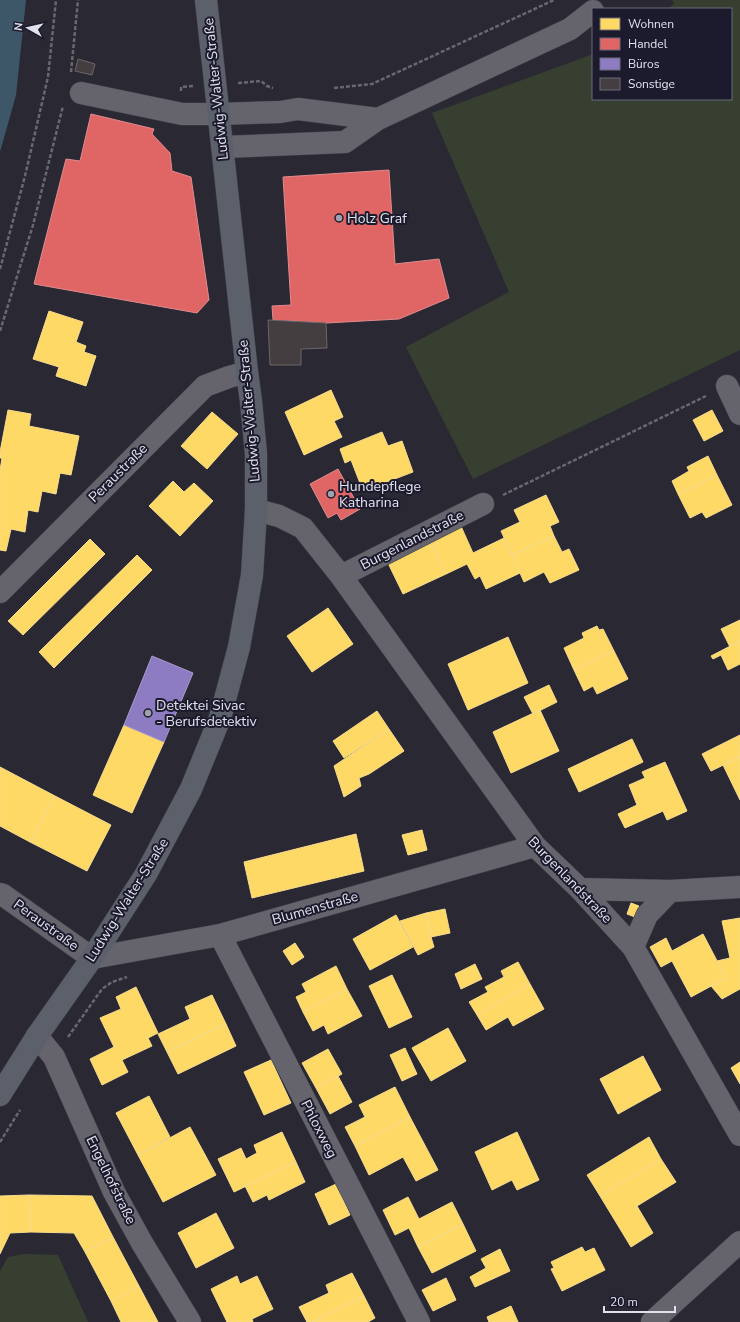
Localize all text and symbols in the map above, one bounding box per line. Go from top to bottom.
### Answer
north arrow [8,8,48,48]
legend [592,8,732,100]
text: Wohnen [628,16,674,32]
street label: Ludwig-Walter-Straße [199,17,233,161]
text: N [11,22,27,32]
text: Handel [628,36,668,52]
text: Büros [628,56,660,72]
text: Sonstige [628,76,675,92]
place label: Holz Graf [347,209,407,228]
marker: Holz Graf [334,213,344,223]
street label: Ludwig-Walter-Straße [233,339,265,483]
street label: Peraustraße [84,439,152,507]
place label: Hundepflege Katharina [339,477,421,512]
marker: Hundepflege Katharina [326,489,336,499]
street label: Burgenlandstraße [357,506,467,574]
place label: Detektei Sivac - Berufsdetektiv [156,696,257,731]
marker: Detektei Sivac - Berufsdetektiv [143,708,153,718]
street label: Burgenlandstraße [524,833,616,927]
street label: Ludwig-Walter-Straße [81,835,173,965]
street label: Blumenstraße [270,887,360,929]
street label: Peraustraße [10,895,82,955]
street label: Phloxweg [296,1097,342,1161]
street label: Engelhofstraße [81,1133,141,1227]
scale bar [604,1288,675,1314]
text: 20 m [610,1294,638,1310]

